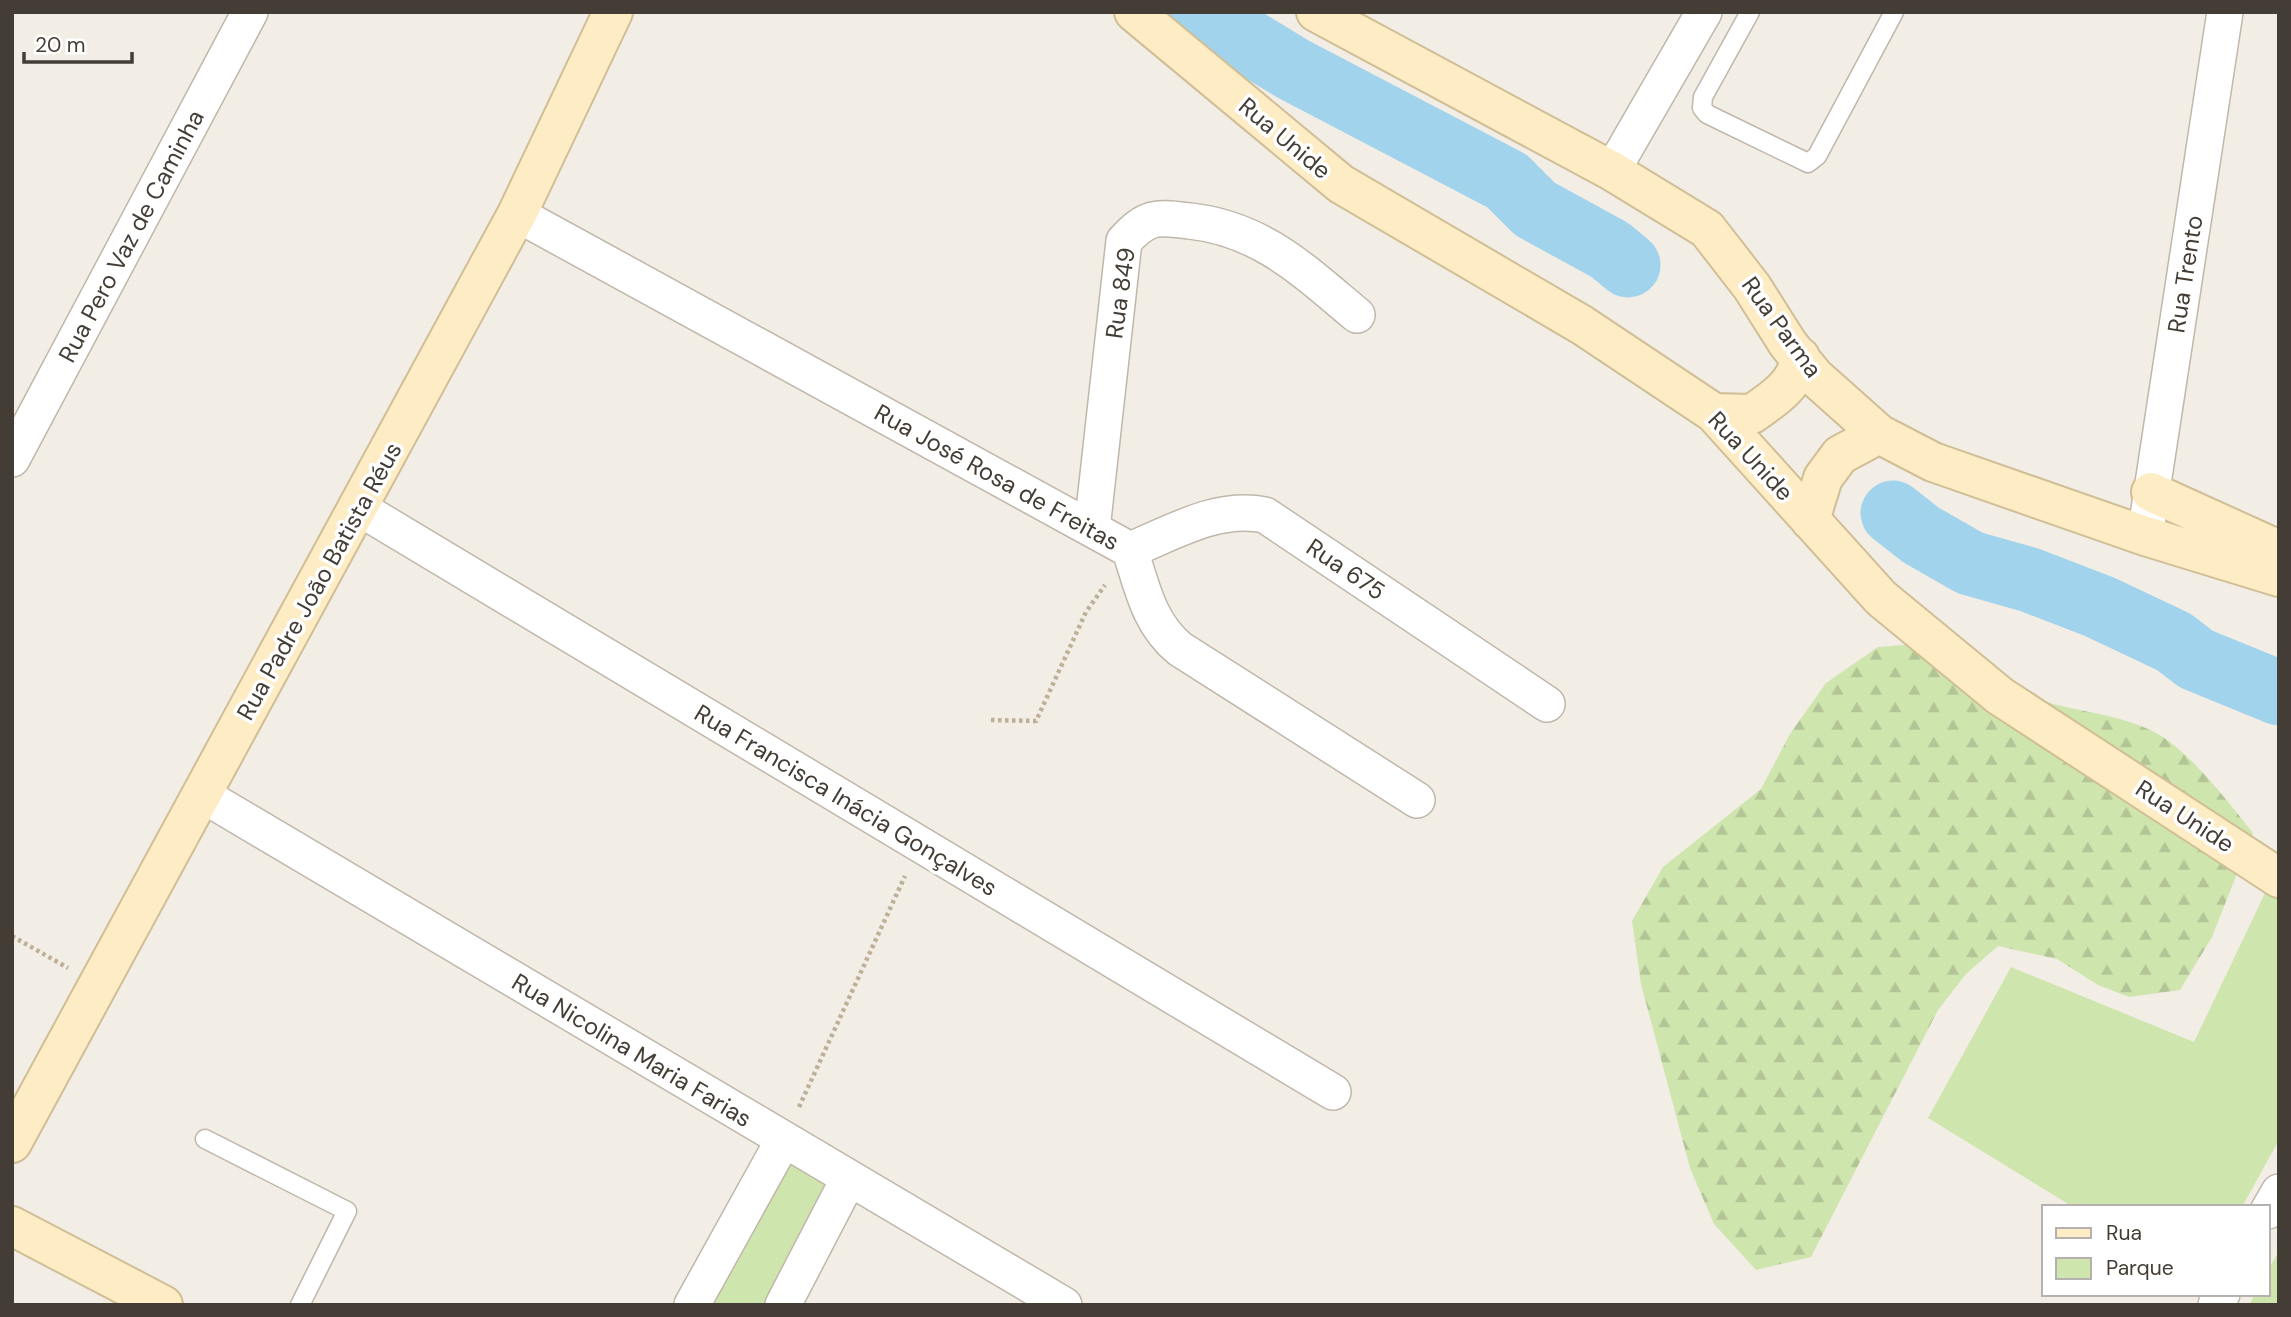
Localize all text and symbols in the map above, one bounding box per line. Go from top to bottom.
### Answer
scale bar [24,21,133,65]
text: 20 m [35,31,86,59]
street label: Rua Unide [1232,90,1338,186]
street label: Rua Pero Vaz de Caminha [51,104,211,368]
street label: Rua Trento [2160,213,2210,335]
street label: Rua 849 [1098,245,1142,341]
street label: Rua Parma [1735,270,1829,384]
street label: Rua José Rosa de Freitas [869,397,1125,557]
street label: Rua Unide [1702,405,1800,507]
street label: Rua Padre João Batista Réus [230,437,408,725]
street label: Rua 675 [1301,531,1391,607]
street label: Rua Francisca Inácia Gonçalves [689,697,1003,903]
street label: Rua Unide [2130,773,2240,859]
street label: Rua Nicolina Maria Farias [506,966,758,1134]
legend [2042,1205,2270,1296]
text: Rua [2106,1219,2142,1247]
text: Parque [2106,1254,2174,1282]

